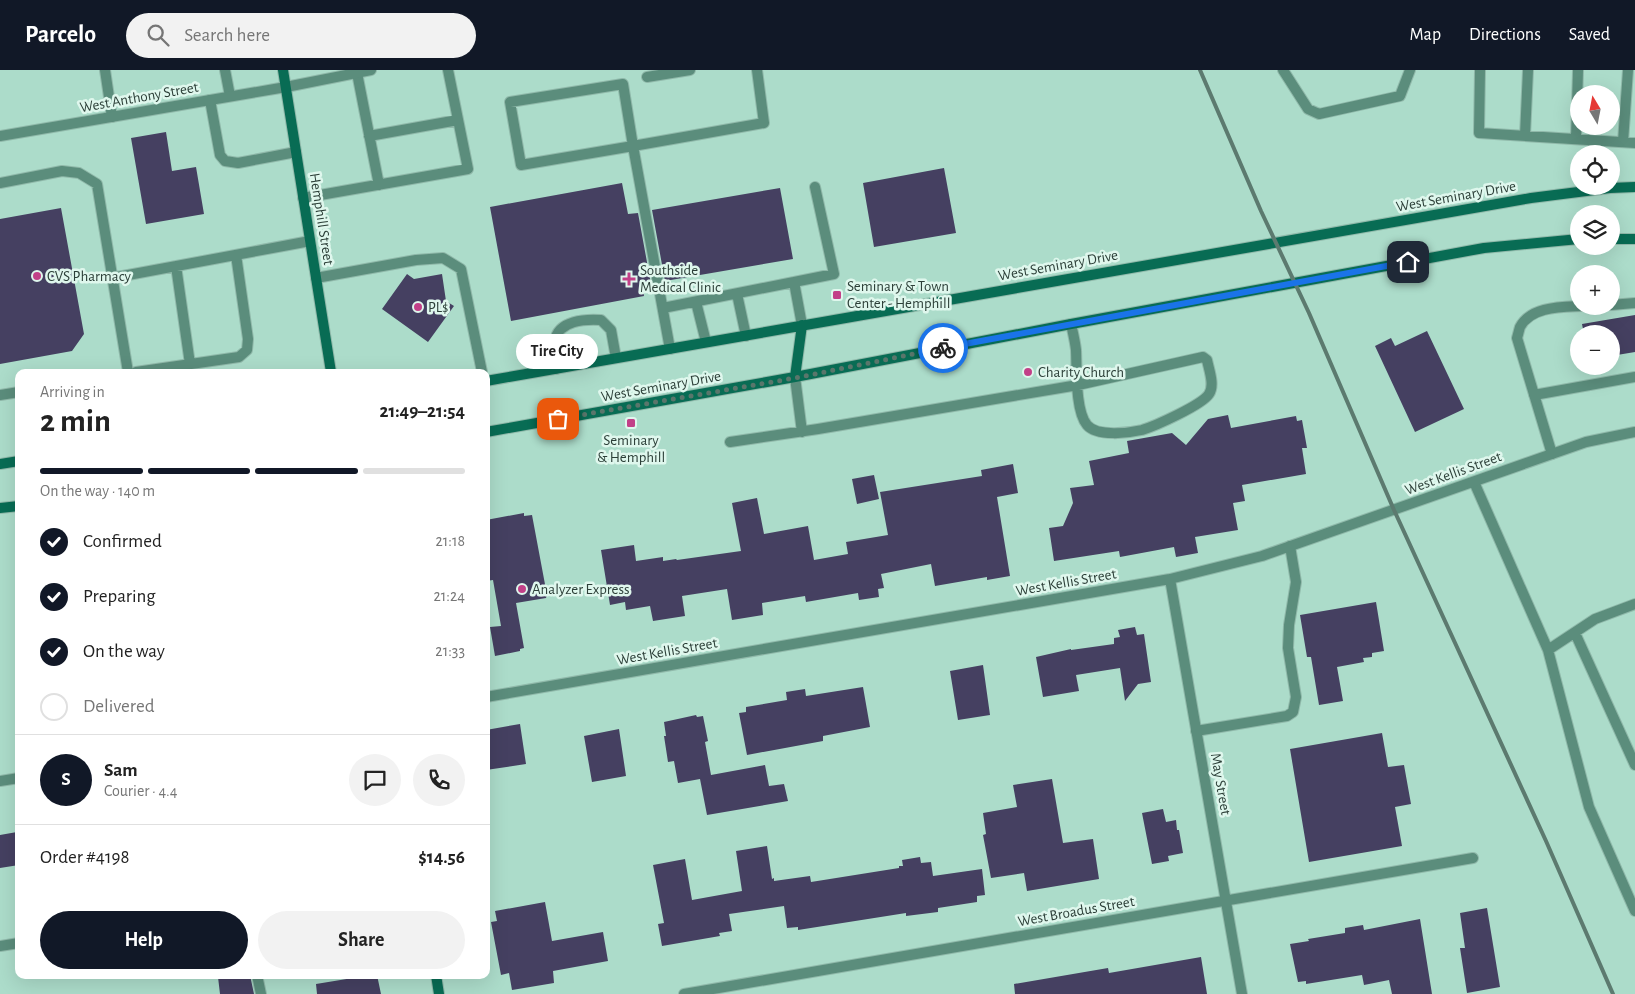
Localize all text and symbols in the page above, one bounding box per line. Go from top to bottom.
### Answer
search box [126,13,476,58]
icon: search [144,21,172,49]
text: Parcelo [25,23,96,47]
text: Search here [184,26,270,45]
text: Map [1410,26,1441,44]
text: Directions [1469,26,1541,44]
text: Saved [1569,26,1610,44]
street label: West Anthony Street [79,80,200,115]
north arrow [1570,85,1620,135]
map controls [1570,85,1620,375]
button: locate [1570,145,1620,195]
street label: Hemphill Street [307,172,336,266]
street label: West Seminary Drive [1395,179,1517,214]
button: layers [1570,205,1620,255]
pin [1387,241,1429,283]
street label: West Seminary Drive [997,248,1119,283]
icon: home [1394,248,1422,276]
place label: Southside Medical Clinic [640,263,721,295]
button: + [1570,265,1620,315]
place label: CVS Pharmacy [47,269,132,284]
marker: CVS Pharmacy [31,270,43,282]
marker: Southside Medical Clinic [622,272,636,286]
place label: Seminary & Town Center - Hemphill [847,279,950,311]
marker: Seminary & Town Center - Hemphill [831,289,843,301]
place label: PL$ [428,300,448,315]
marker: PL$ [412,301,424,313]
courier [918,323,968,373]
button: − [1570,325,1620,375]
callout: Tire City [517,334,599,369]
icon: bike [929,334,957,362]
text: Tire City [531,343,583,359]
place label: Charity Church [1038,365,1124,380]
marker: Charity Church [1022,366,1034,378]
street label: West Seminary Drive [600,369,722,404]
text: Arriving in [40,384,105,400]
pin [537,398,579,440]
text: 21:49–21:54 [379,402,465,421]
text: 2 min [40,405,111,437]
icon: bag [544,405,572,433]
marker: Seminary & Hemphill [625,417,637,429]
place label: Seminary & Hemphill [597,433,665,465]
street label: West Kellis Street [1403,449,1504,498]
text: On the way · 140 m [40,483,155,499]
icon: check [40,528,68,556]
text: Confirmed [83,532,162,551]
text: 21:18 [435,533,465,549]
street label: West Kellis Street [1015,566,1118,599]
place label: Analyzer Express [532,582,630,597]
icon: check [40,583,68,611]
marker: Analyzer Express [516,583,528,595]
text: Preparing [83,587,156,606]
text: 21:24 [434,588,465,604]
street label: West Kellis Street [616,635,719,668]
icon: check [40,638,68,666]
text: On the way [83,642,165,661]
text: 21:33 [435,643,465,659]
text: Delivered [83,697,155,716]
street label: May Street [1208,752,1233,816]
button: chat [349,754,401,806]
button: phone [413,754,465,806]
text: Sam [104,761,138,780]
text: S [61,770,71,789]
text: Courier · 4.4 [104,783,177,799]
text: Order #4198 [40,848,129,867]
text: $14.56 [418,848,465,867]
street label: West Broadus Street [1017,894,1136,929]
button: Help [40,911,248,969]
button: Share [258,911,465,969]

